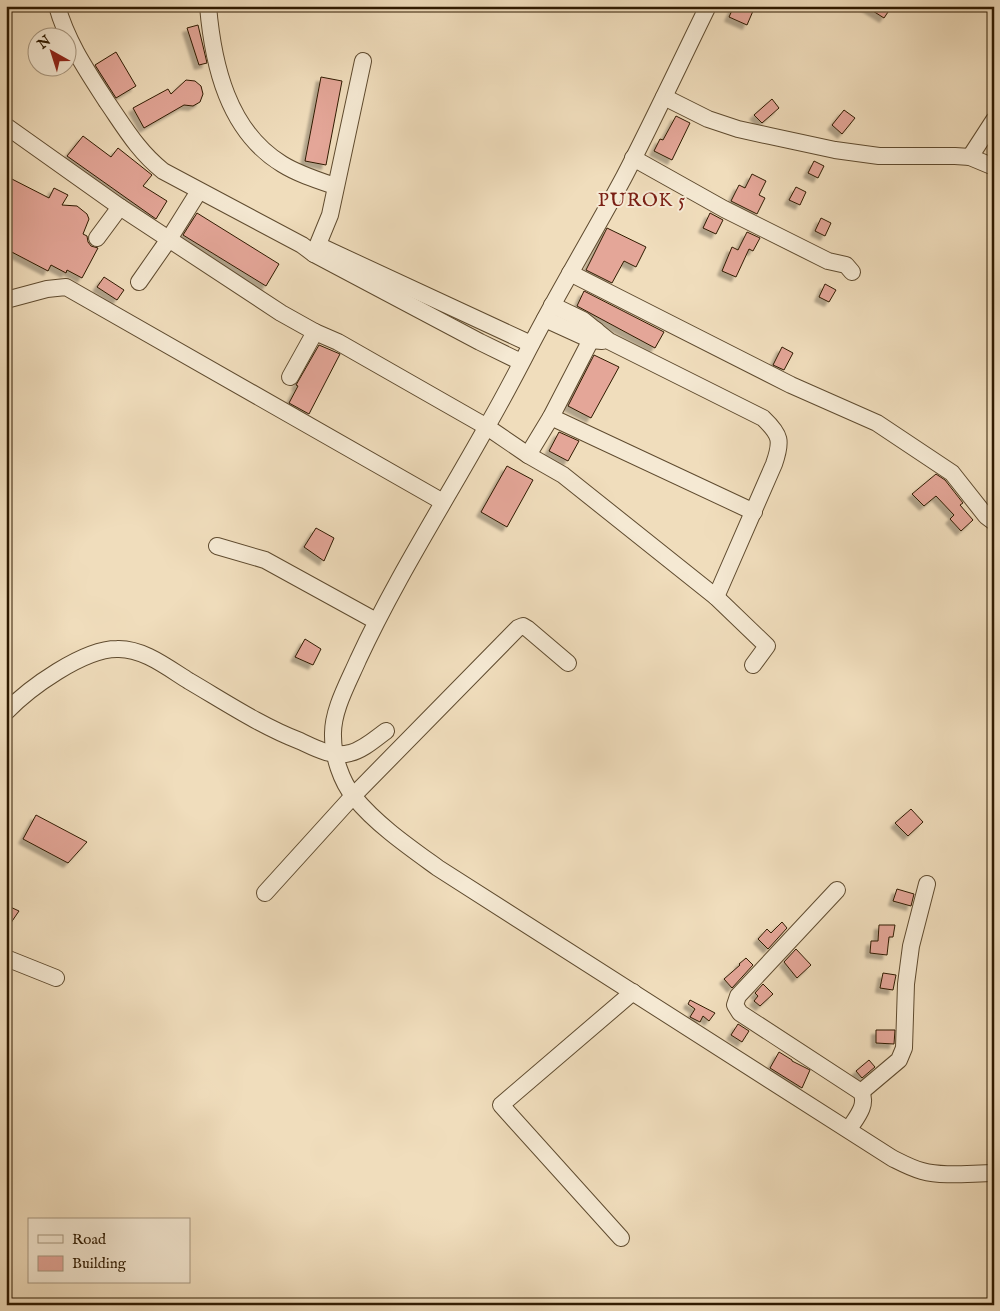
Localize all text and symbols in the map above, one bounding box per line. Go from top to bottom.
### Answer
north arrow [28,28,78,78]
text: N [33,32,55,54]
district label: PUROK 5 [598,189,686,213]
legend [28,1218,190,1284]
text: Road [72,1230,107,1249]
text: Building [72,1254,127,1273]

